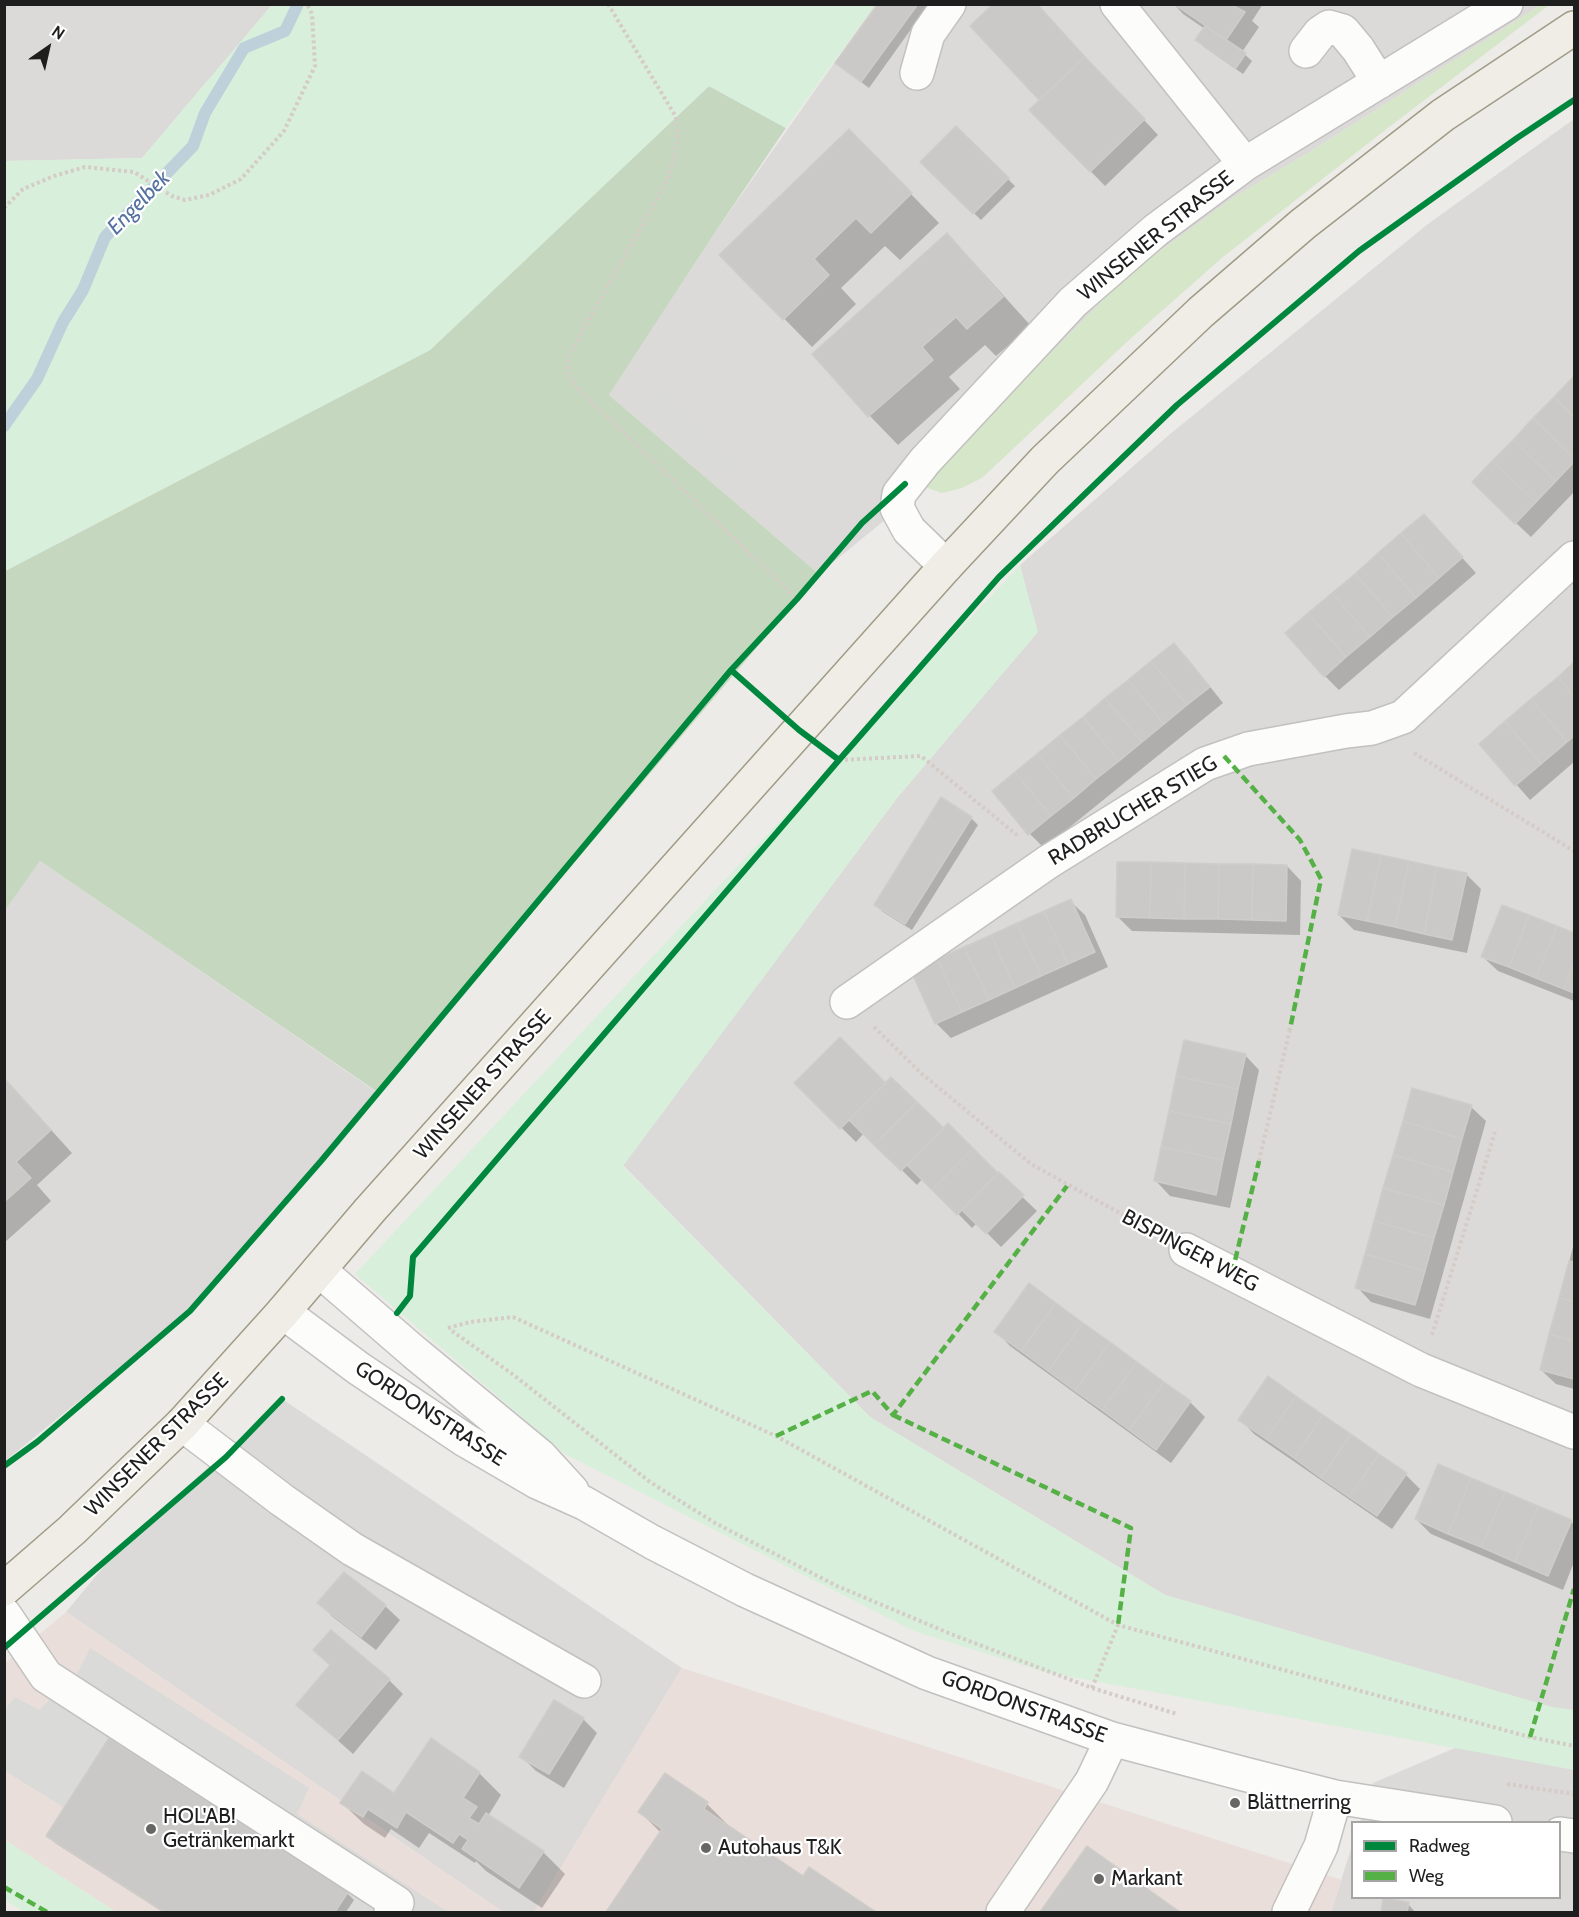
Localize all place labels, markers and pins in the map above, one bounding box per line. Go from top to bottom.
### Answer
place label: Blättnerring [1247,1790,1351,1816]
marker: Blättnerring [1228,1796,1242,1810]
place label: HOL'AB! Getränkemarkt [163,1804,294,1854]
marker: HOL'AB! Getränkemarkt [144,1822,158,1836]
place label: Autohaus T&K [718,1835,842,1861]
marker: Autohaus T&K [699,1841,713,1855]
place label: Markant [1111,1866,1183,1892]
marker: Markant [1092,1872,1106,1886]

